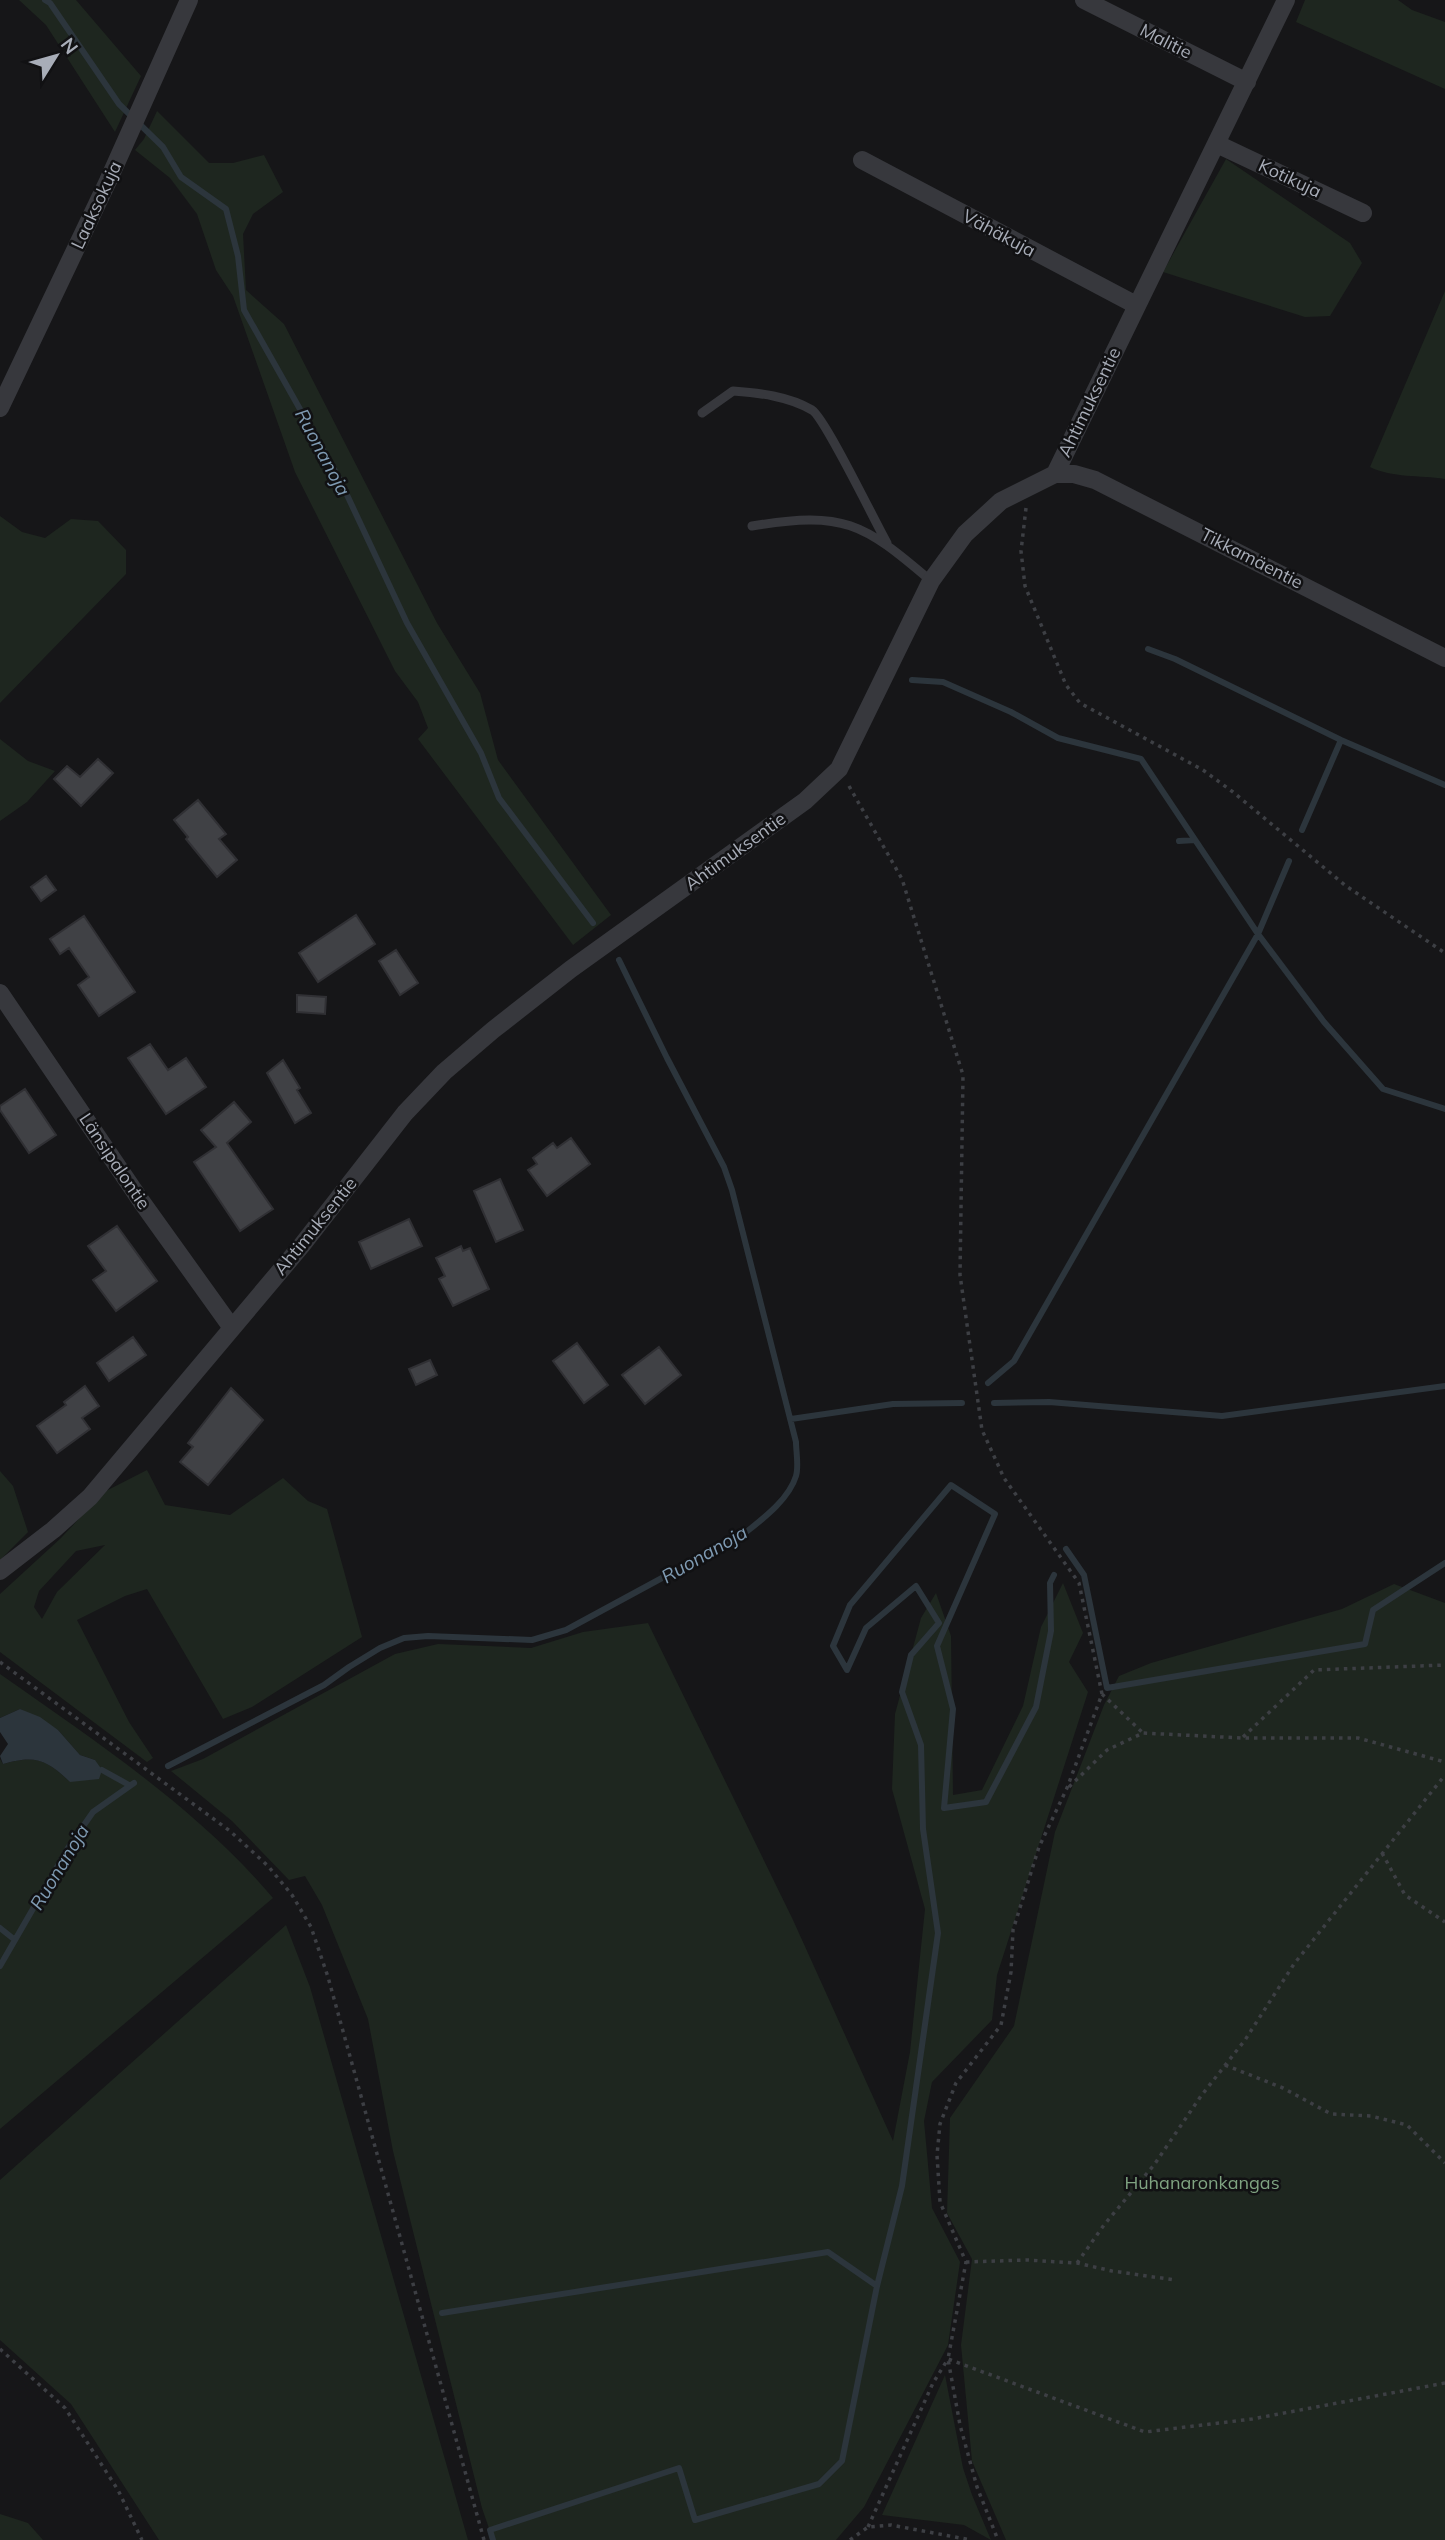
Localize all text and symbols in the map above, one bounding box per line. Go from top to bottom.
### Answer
street label: Malitie [1136,18,1196,64]
north arrow [21,21,91,91]
text: N [56,33,83,59]
street label: Kotikuja [1255,153,1325,203]
street label: Laaksokuja [66,157,126,253]
street label: Vähäkuja [959,204,1039,262]
street label: Ahtimuksentie [1053,343,1125,461]
water label: Ruonanoja [290,404,356,500]
street label: Tikkamäentie [1197,522,1307,594]
street label: Ahtimuksentie [680,807,790,895]
street label: Länsipalontie [74,1108,156,1214]
street label: Ahtimuksentie [269,1172,361,1280]
water label: Ruonanoja [657,1520,751,1588]
water label: Ruonanoja [24,1820,94,1914]
park label: Huhanaronkangas [1124,2171,1280,2194]

